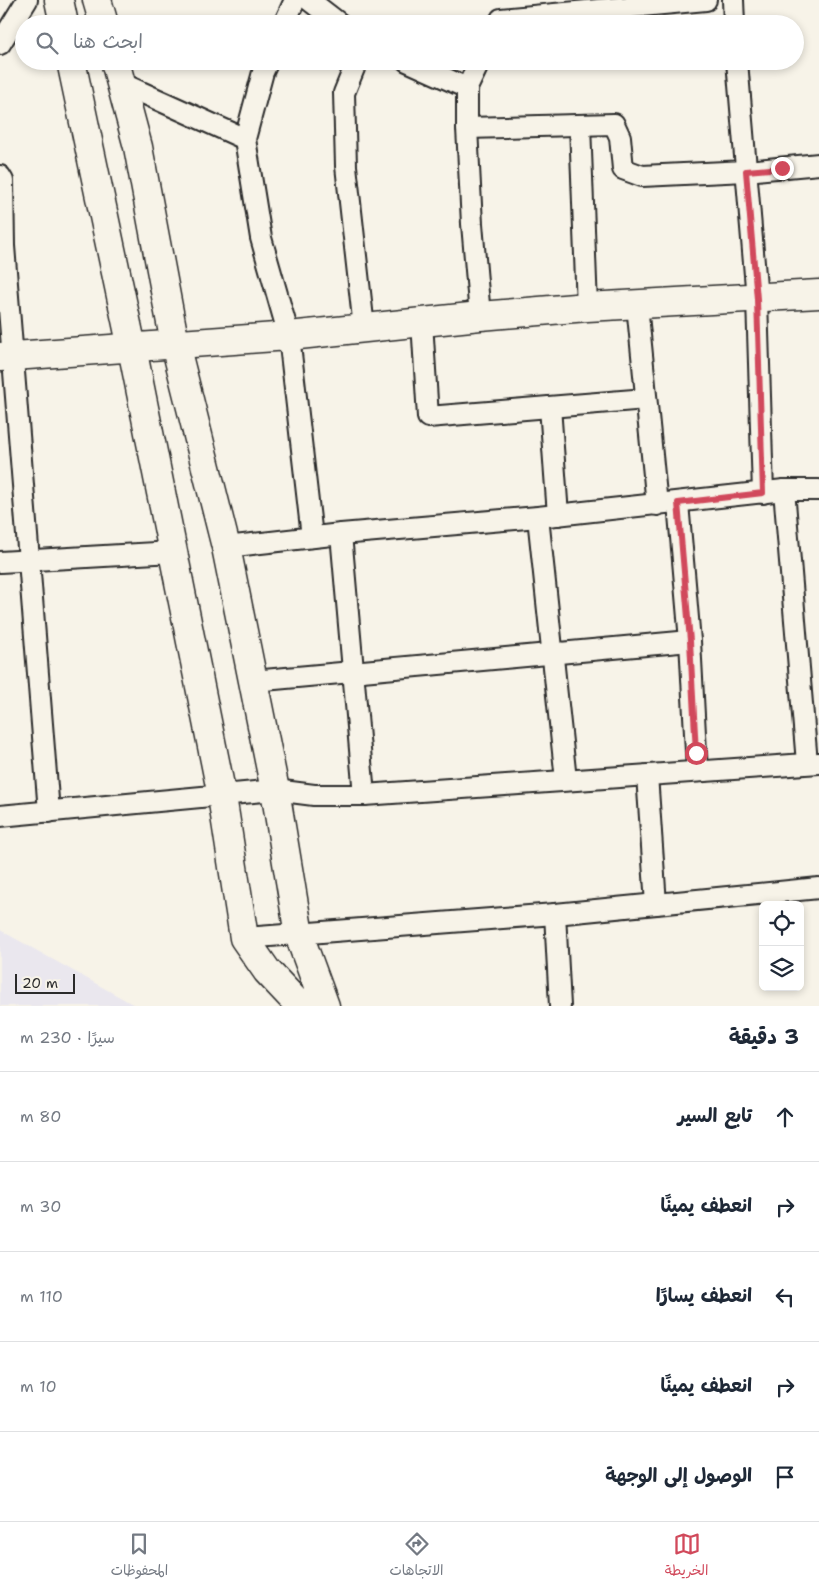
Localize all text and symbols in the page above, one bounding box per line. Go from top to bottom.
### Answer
search box [15,15,804,70]
icon: search [33,29,61,57]
text: ابحث هنا [73,29,143,54]
route end [771,157,794,180]
route start [685,742,708,765]
map controls [759,901,804,991]
button: locate [759,901,804,946]
button: layers [759,946,804,991]
scale bar [15,971,75,994]
text: 20 m [22,974,58,992]
text: 3 دقيقة [729,1023,799,1051]
text: سيرًا · 230 m [20,1027,115,1048]
text: تابع السير [678,1103,752,1128]
icon: ahead [771,1103,799,1131]
text: 80 m [20,1106,61,1127]
text: انعطف يمينًا [661,1193,752,1218]
icon: right [771,1193,799,1221]
text: 30 m [20,1196,61,1217]
text: انعطف يسارًا [656,1283,752,1308]
icon: left [771,1283,799,1311]
text: 110 m [20,1286,63,1307]
text: انعطف يمينًا [661,1373,752,1398]
icon: right [771,1373,799,1401]
text: 10 m [20,1376,57,1397]
text: الوصول إلى الوجهة [605,1463,752,1488]
icon: arrive [771,1463,799,1491]
tab: المحفوظات [111,1530,168,1583]
tab: الاتجاهات [389,1530,444,1583]
tab: الخريطة [665,1530,708,1583]

